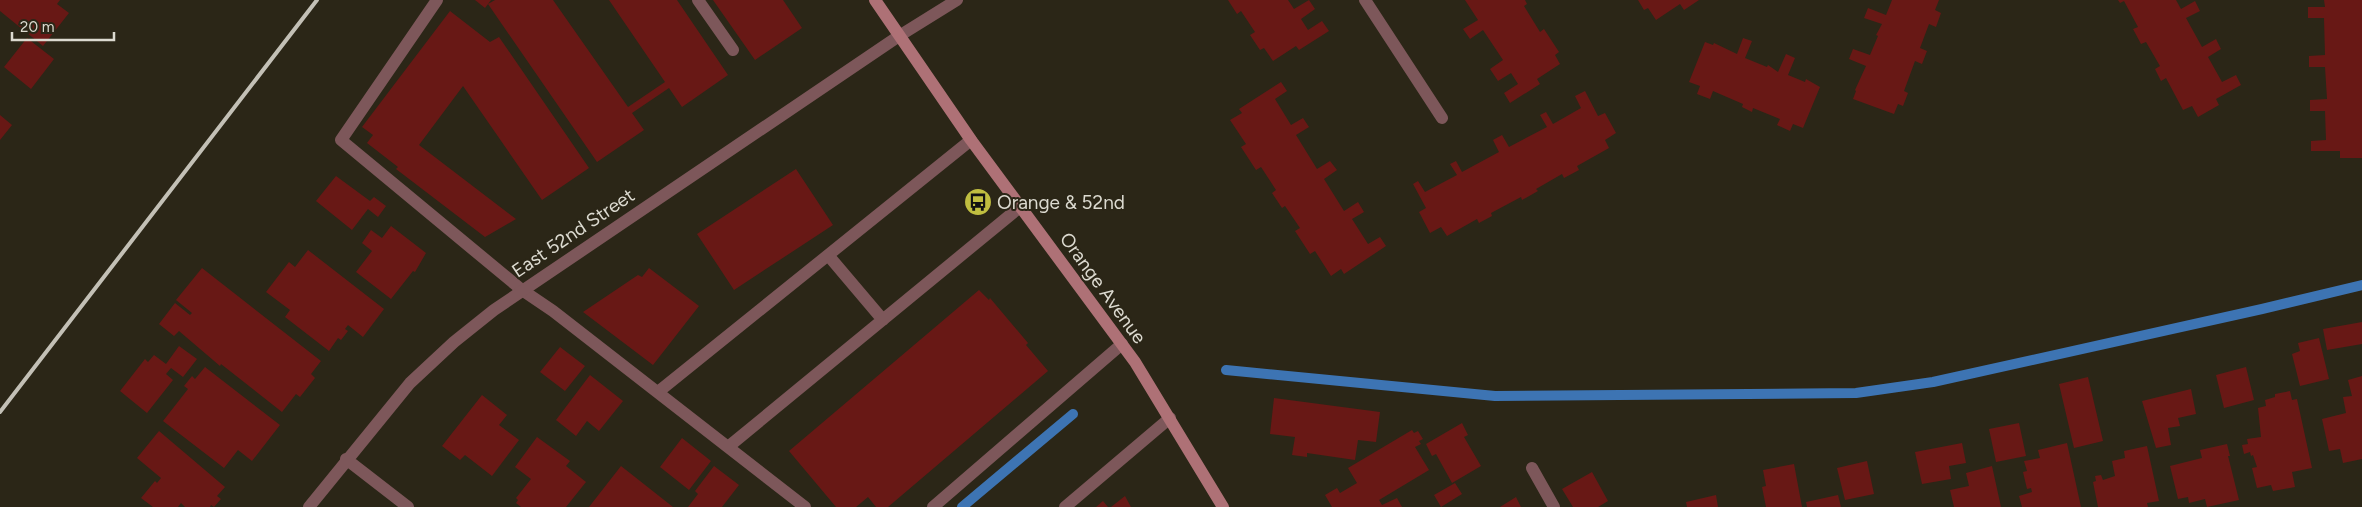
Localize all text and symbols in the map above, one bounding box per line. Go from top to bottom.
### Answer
scale bar [12,10,115,42]
text: 20 m [20,18,54,36]
street label: East 52nd Street [507,184,639,282]
bus stop icon: Orange & 52nd [963,187,993,217]
place label: Orange & 52nd [997,191,1125,214]
street label: Orange Avenue [1055,228,1151,348]

